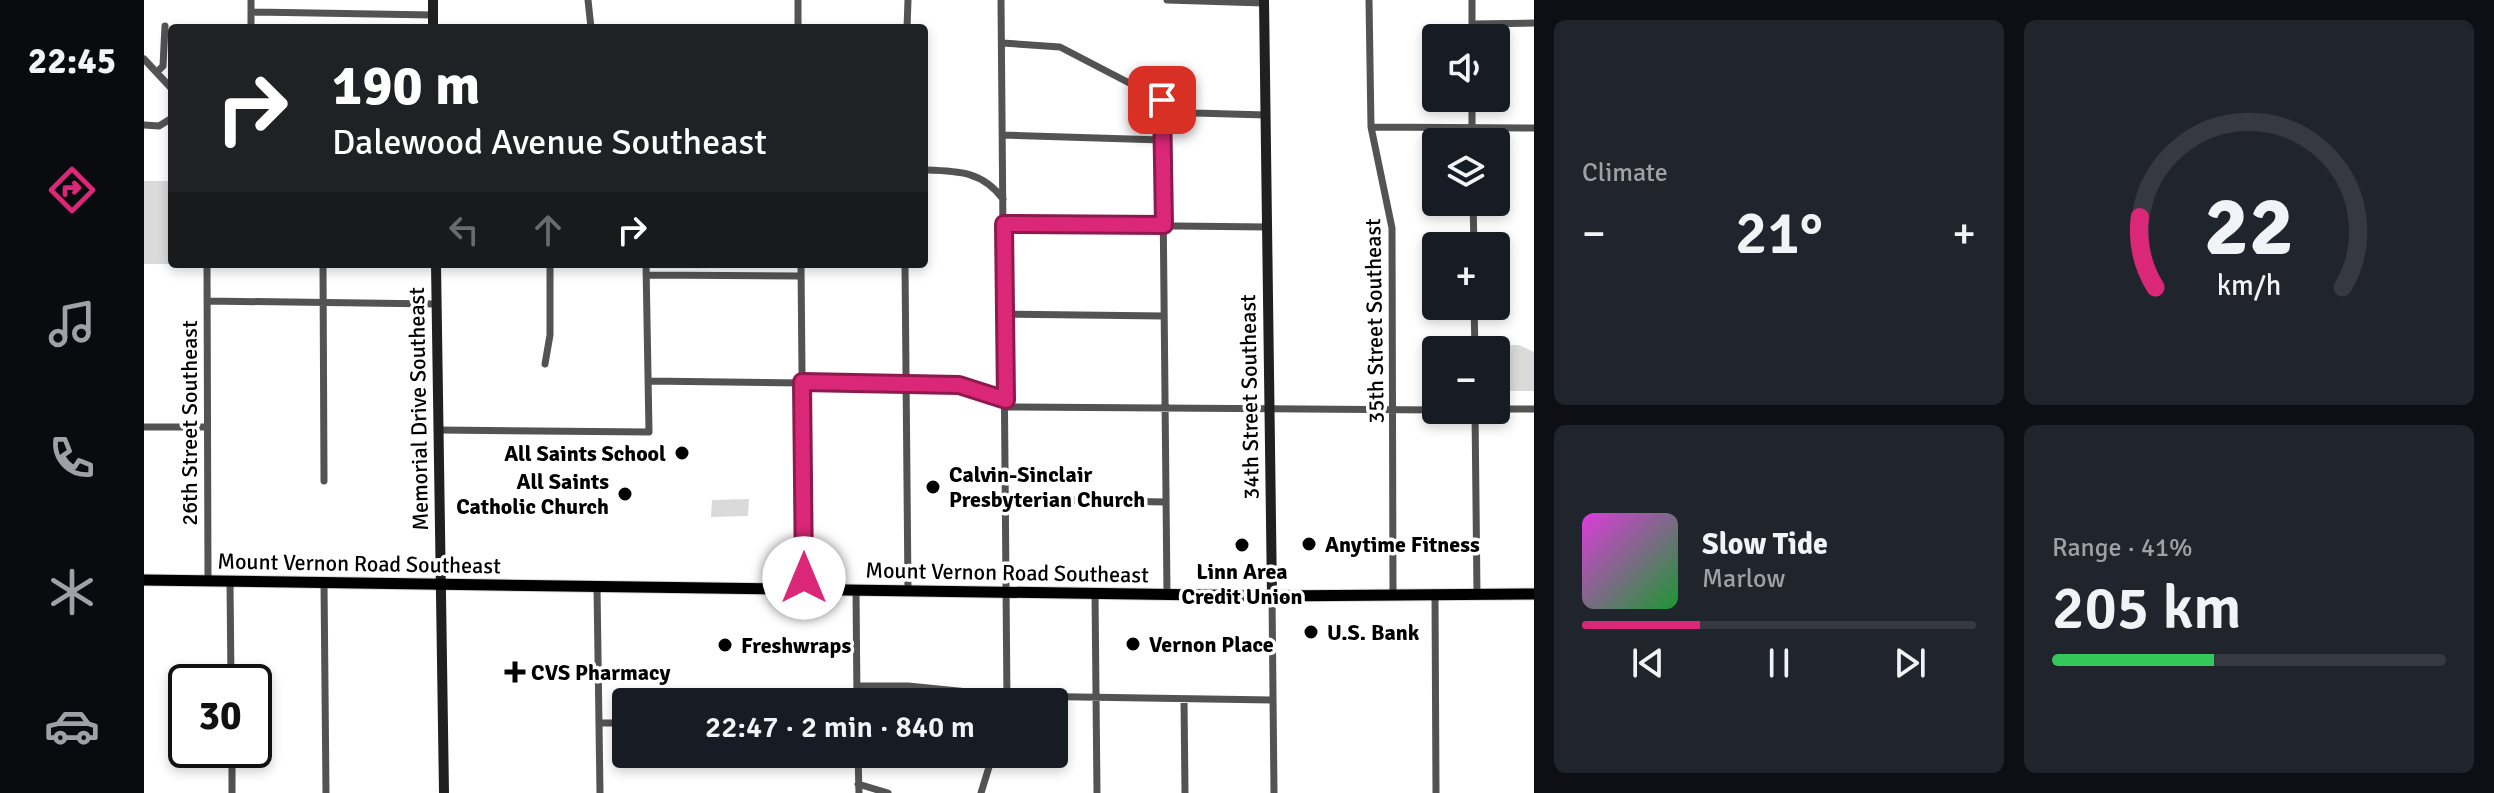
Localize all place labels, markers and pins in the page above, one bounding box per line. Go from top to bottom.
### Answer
pin [1128,66,1196,134]
place label: All Saints School [504,440,666,467]
marker: All Saints School [673,444,691,462]
place label: Calvin-Sinclair Presbyterian Church [949,461,1145,513]
place label: All Saints Catholic Church [456,468,609,520]
marker: Calvin-Sinclair Presbyterian Church [924,478,942,496]
marker: All Saints Catholic Church [616,485,634,503]
place label: Anytime Fitness [1325,531,1480,558]
marker: Anytime Fitness [1300,535,1318,553]
marker: Linn Area Credit Union [1233,536,1251,554]
place label: Linn Area Credit Union [1181,558,1303,610]
place label: U.S. Bank [1327,619,1420,646]
marker: U.S. Bank [1302,623,1320,641]
place label: Vernon Place [1149,631,1274,658]
place label: Freshwraps [741,632,851,659]
marker: Vernon Place [1124,635,1142,653]
marker: Freshwraps [716,636,734,654]
place label: CVS Pharmacy [531,659,670,686]
marker: CVS Pharmacy [506,663,524,681]

